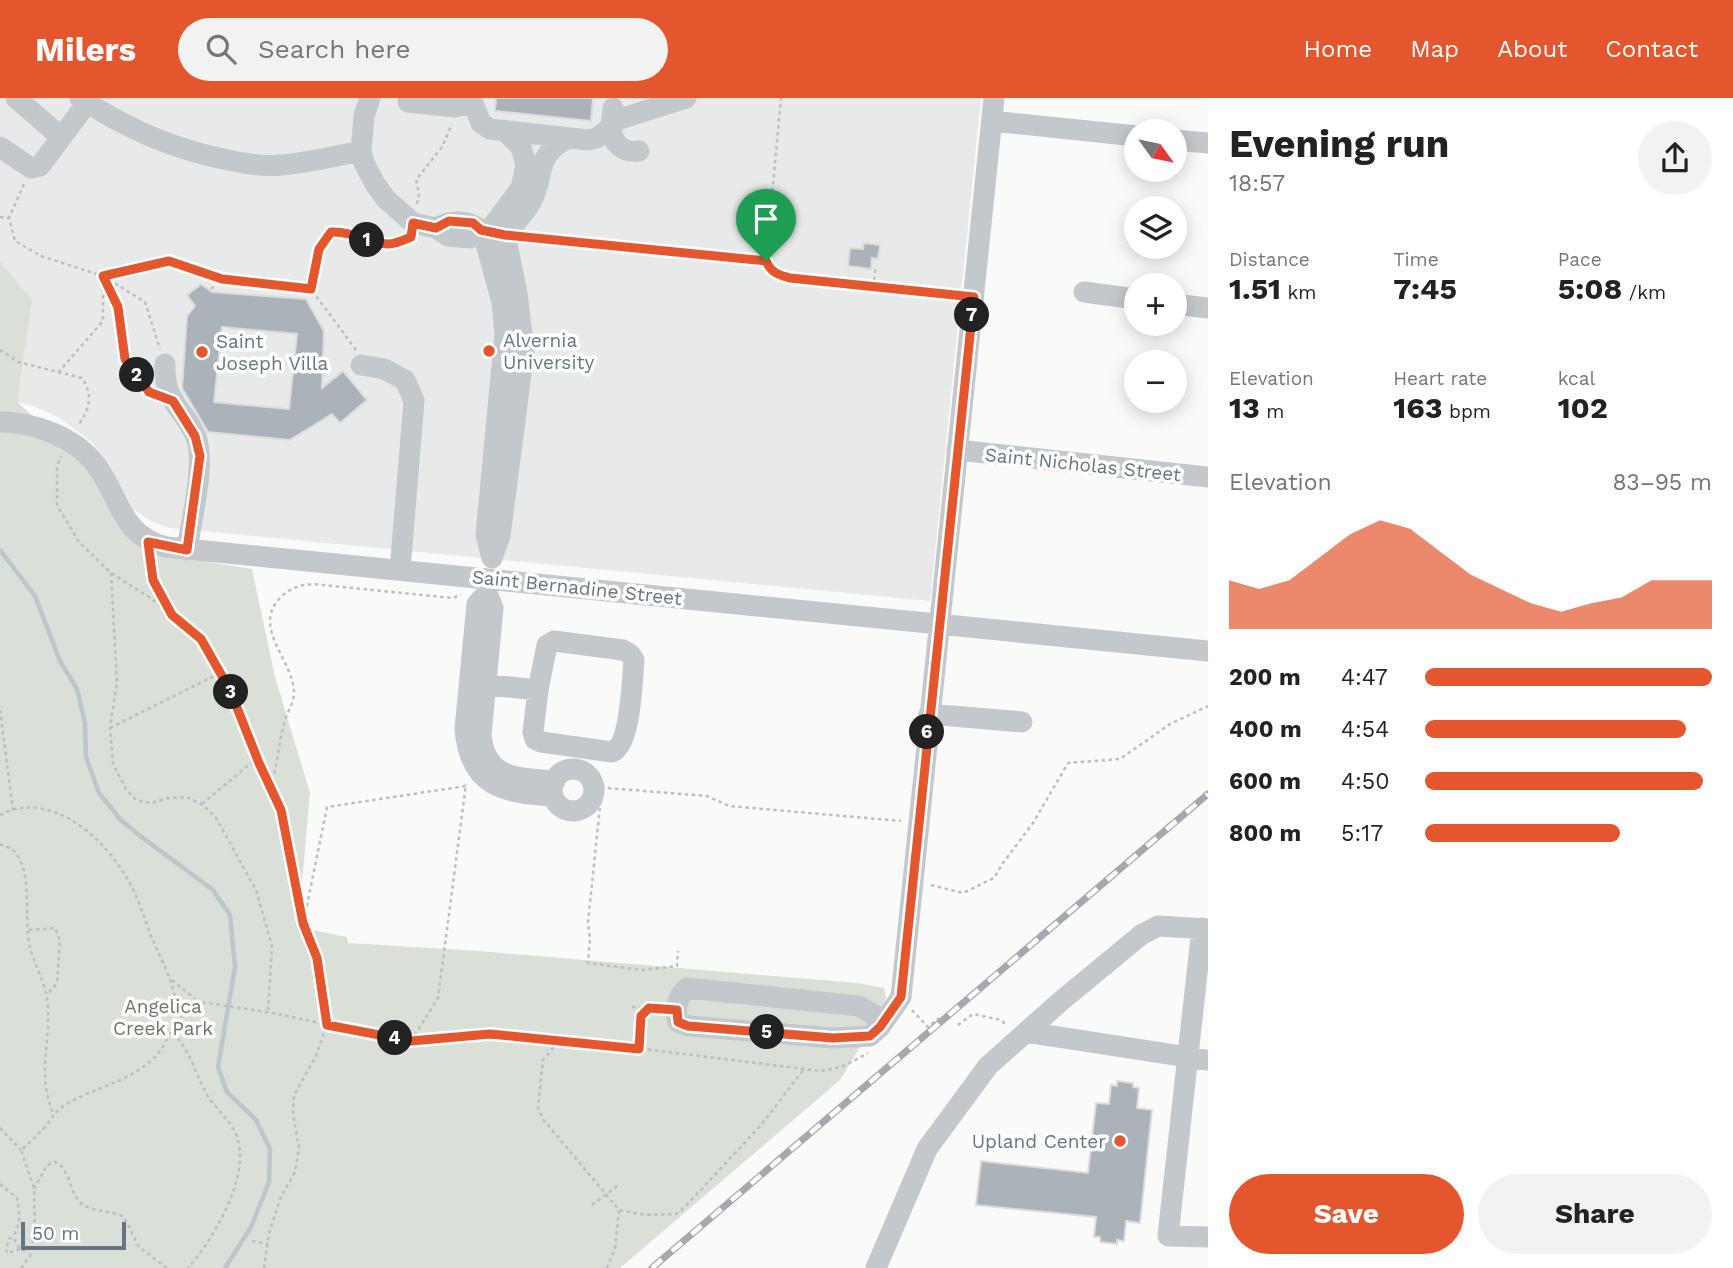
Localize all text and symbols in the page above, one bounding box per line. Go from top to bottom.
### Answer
search box [178,18,668,81]
text: Milers [35,30,136,69]
icon: search [202,30,240,68]
text: Search here [258,34,410,64]
text: Home [1304,35,1372,63]
text: Map [1410,35,1459,63]
text: About [1497,35,1567,63]
text: Contact [1605,35,1698,63]
north arrow [1124,119,1186,182]
map controls [1124,119,1187,413]
button: share [1638,121,1712,195]
text: Evening run [1229,122,1449,166]
text: 18:57 [1229,170,1285,197]
pin [736,189,796,261]
button: layers [1124,196,1187,259]
icon: arrive [747,200,785,238]
pin: 1 [350,222,384,258]
text: 1 [362,228,371,251]
text: Distance [1229,248,1310,271]
text: Time [1393,248,1439,271]
text: Pace [1558,248,1602,271]
text: 1.51 [1229,271,1281,306]
text: 7:45 [1393,271,1457,306]
text: 5:08 [1558,271,1622,306]
button: + [1124,273,1187,336]
text: km [1281,281,1316,304]
text: /km [1622,281,1666,304]
pin: 7 [954,298,990,332]
text: 7 [966,303,977,326]
place label: Alvernia University [503,329,594,374]
place label: Saint Joseph Villa [216,330,328,375]
marker: Alvernia University [481,343,497,359]
marker: Saint Joseph Villa [194,344,210,360]
button: − [1124,350,1187,413]
pin: 2 [120,358,154,392]
text: 2 [131,363,142,386]
text: Elevation [1229,367,1314,390]
text: Heart rate [1393,367,1487,390]
text: kcal [1558,367,1595,390]
text: 13 [1229,390,1260,425]
text: 163 [1393,390,1443,425]
text: 102 [1558,390,1608,425]
text: m [1260,400,1284,423]
text: bpm [1443,400,1491,423]
street label: Saint Nicholas Street [984,443,1182,486]
text: Elevation [1229,469,1332,496]
text: 83–95 m [1613,469,1712,496]
street label: Saint Bernadine Street [471,565,683,610]
text: 200 m [1229,664,1301,691]
text: 4:47 [1341,664,1388,691]
pin: 3 [214,674,248,710]
text: 3 [225,680,236,703]
pin: 6 [909,714,944,750]
text: 400 m [1229,716,1302,743]
text: 4:54 [1341,716,1389,743]
text: 6 [921,720,932,743]
text: 600 m [1229,768,1301,795]
text: 4:50 [1341,768,1390,795]
text: 800 m [1229,820,1301,847]
text: 5:17 [1341,820,1383,847]
park label: Angelica Creek Park [113,995,213,1040]
pin: 5 [750,1014,784,1049]
pin: 4 [378,1020,412,1056]
text: 5 [761,1020,772,1043]
text: 4 [388,1026,401,1049]
place label: Upland Center [972,1130,1106,1153]
marker: Upland Center [1112,1133,1128,1149]
button: Save [1229,1174,1464,1254]
button: Share [1478,1174,1712,1254]
scale bar [21,1219,126,1251]
text: 50 m [32,1222,79,1245]

